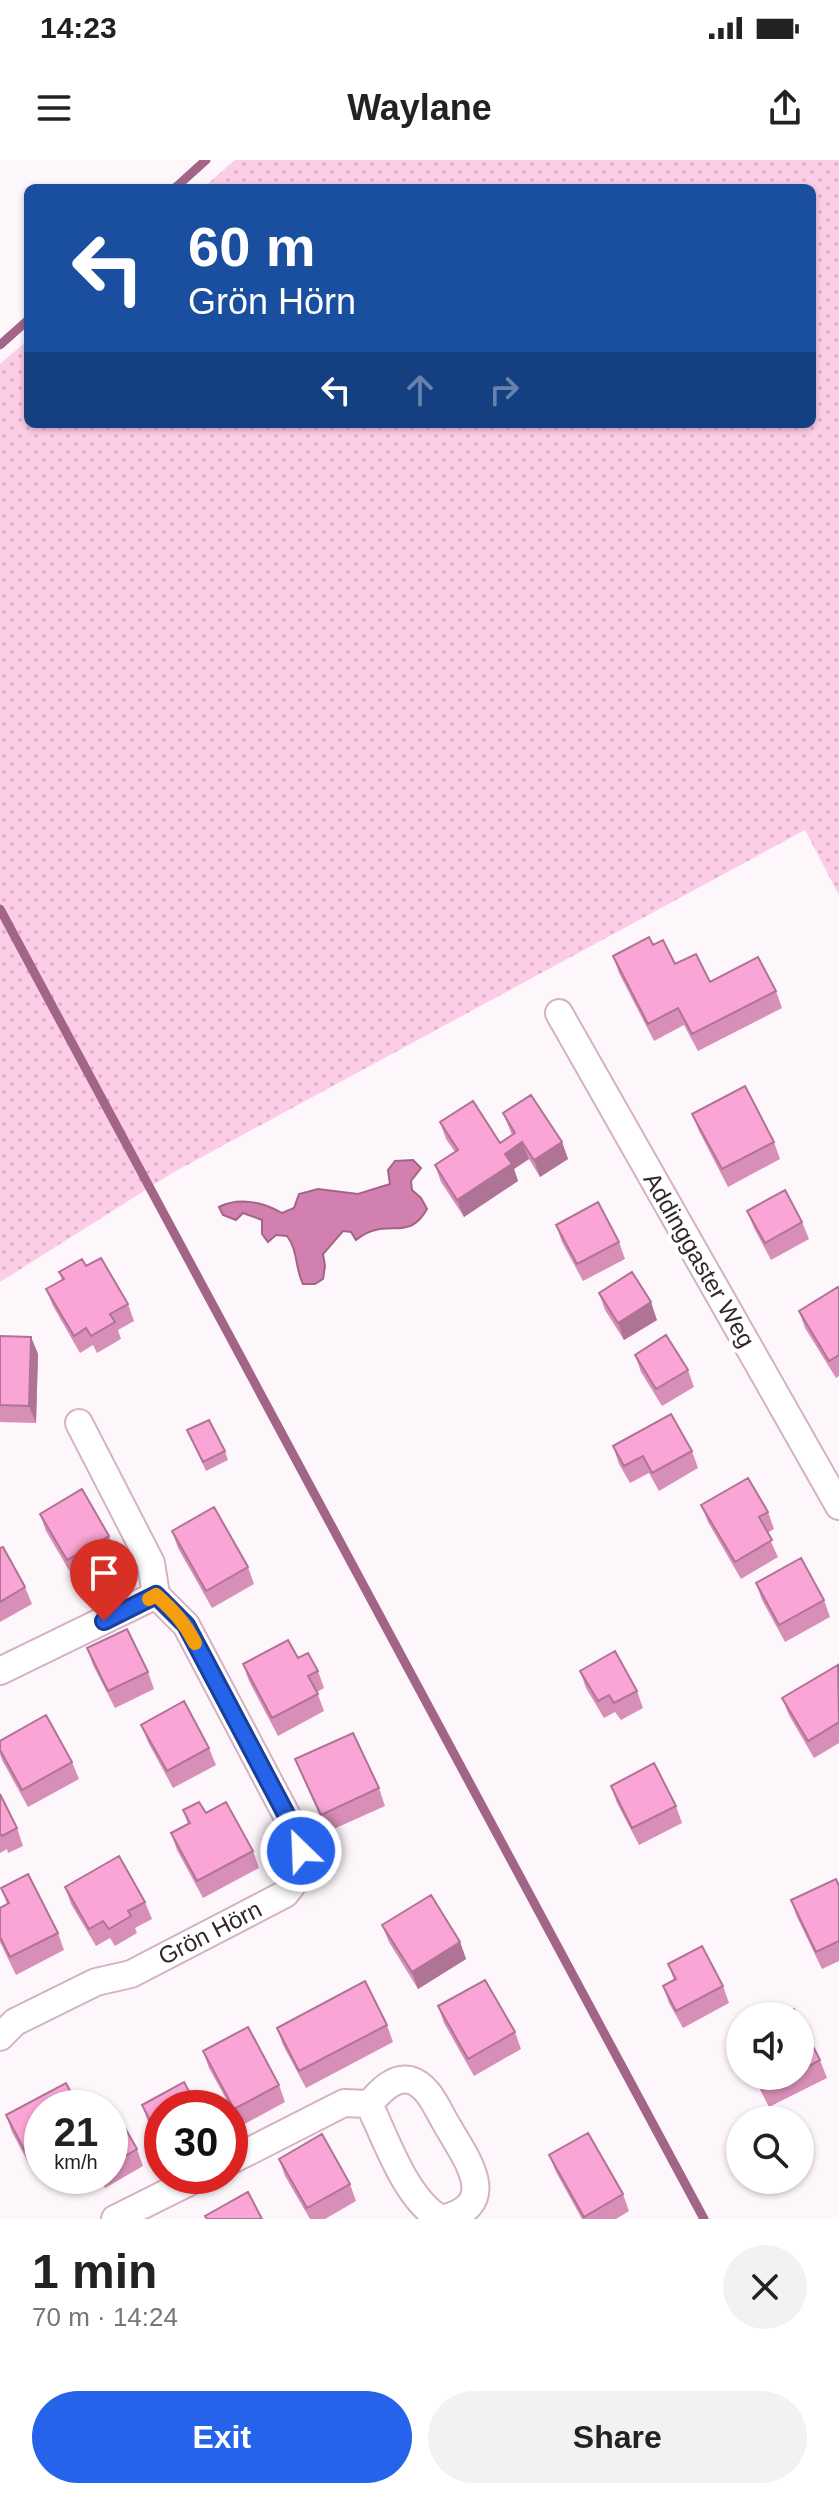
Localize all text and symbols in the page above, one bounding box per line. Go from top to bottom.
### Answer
text: 14:23 [40,11,117,44]
icon: menu [32,86,76,130]
icon: share [763,86,807,130]
text: Waylane [347,87,492,128]
text: 60 m [188,215,316,278]
icon: left [56,216,160,320]
text: Grön Hörn [188,281,356,322]
icon: left [314,368,358,412]
icon: ahead [398,368,442,412]
icon: right [482,368,526,412]
street label: Addinggaster Weg [638,1168,760,1352]
pin [70,1539,138,1621]
icon: arrive [82,1551,126,1595]
position arrow [259,1809,343,1893]
street label: Grön Hörn [154,1895,266,1970]
map controls [726,2002,814,2194]
button: sound [726,2002,814,2090]
speed limit sign: 30 [144,2090,248,2194]
button: search [726,2106,814,2194]
text: 21 [54,2110,98,2154]
text: km/h [54,2151,98,2173]
text: 1 min [32,2245,157,2298]
button: close [723,2245,807,2329]
text: 70 m · 14:24 [32,2302,178,2332]
button: Exit [32,2391,412,2483]
button: Share [428,2391,807,2483]

